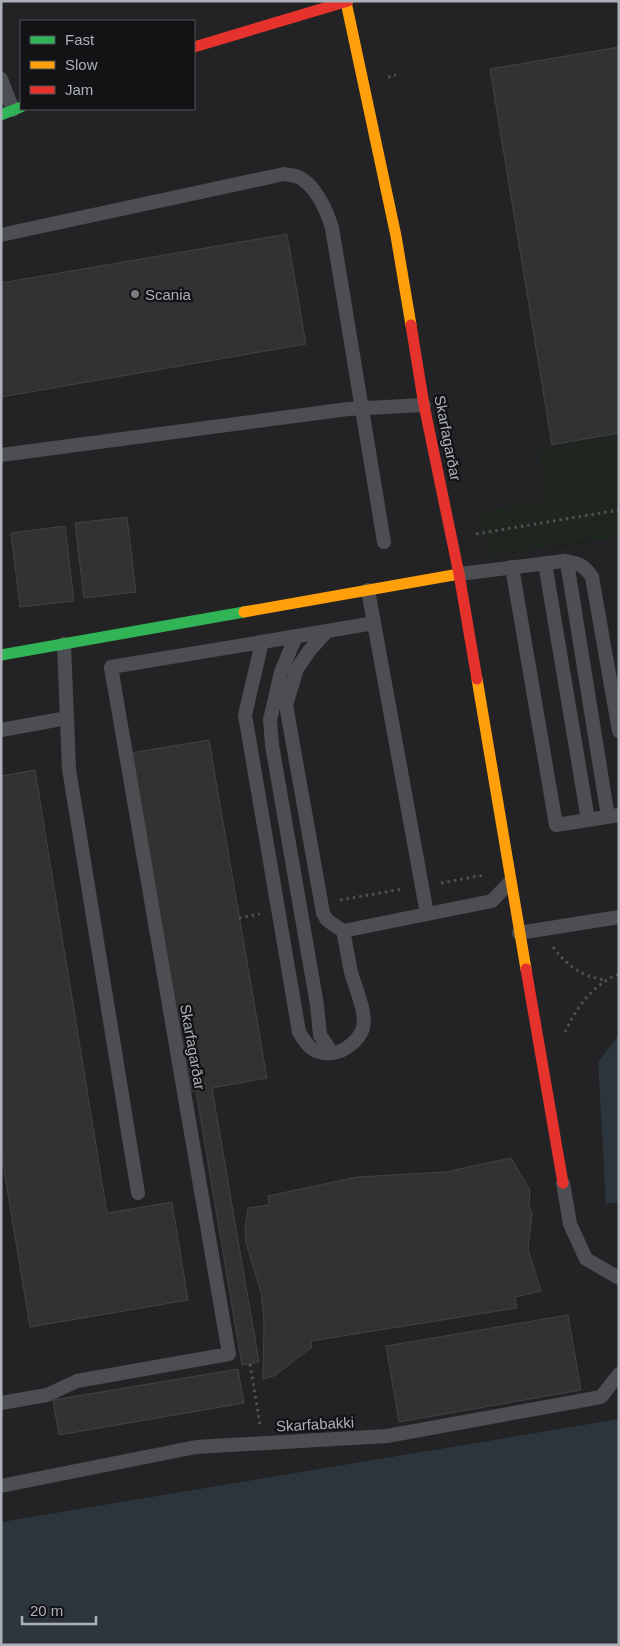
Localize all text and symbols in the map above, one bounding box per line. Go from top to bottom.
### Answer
legend [20,20,195,110]
text: Fast [65,31,95,48]
text: Slow [65,56,98,73]
text: Jam [65,81,93,98]
place label: Scania [145,286,192,303]
marker: Scania [129,288,141,300]
street label: Skarfagarðar [431,394,465,482]
street label: Skarfagarðar [177,1003,209,1091]
street label: Skarfabakki [275,1413,355,1435]
scale bar [22,1594,96,1626]
text: 20 m [30,1602,63,1619]

